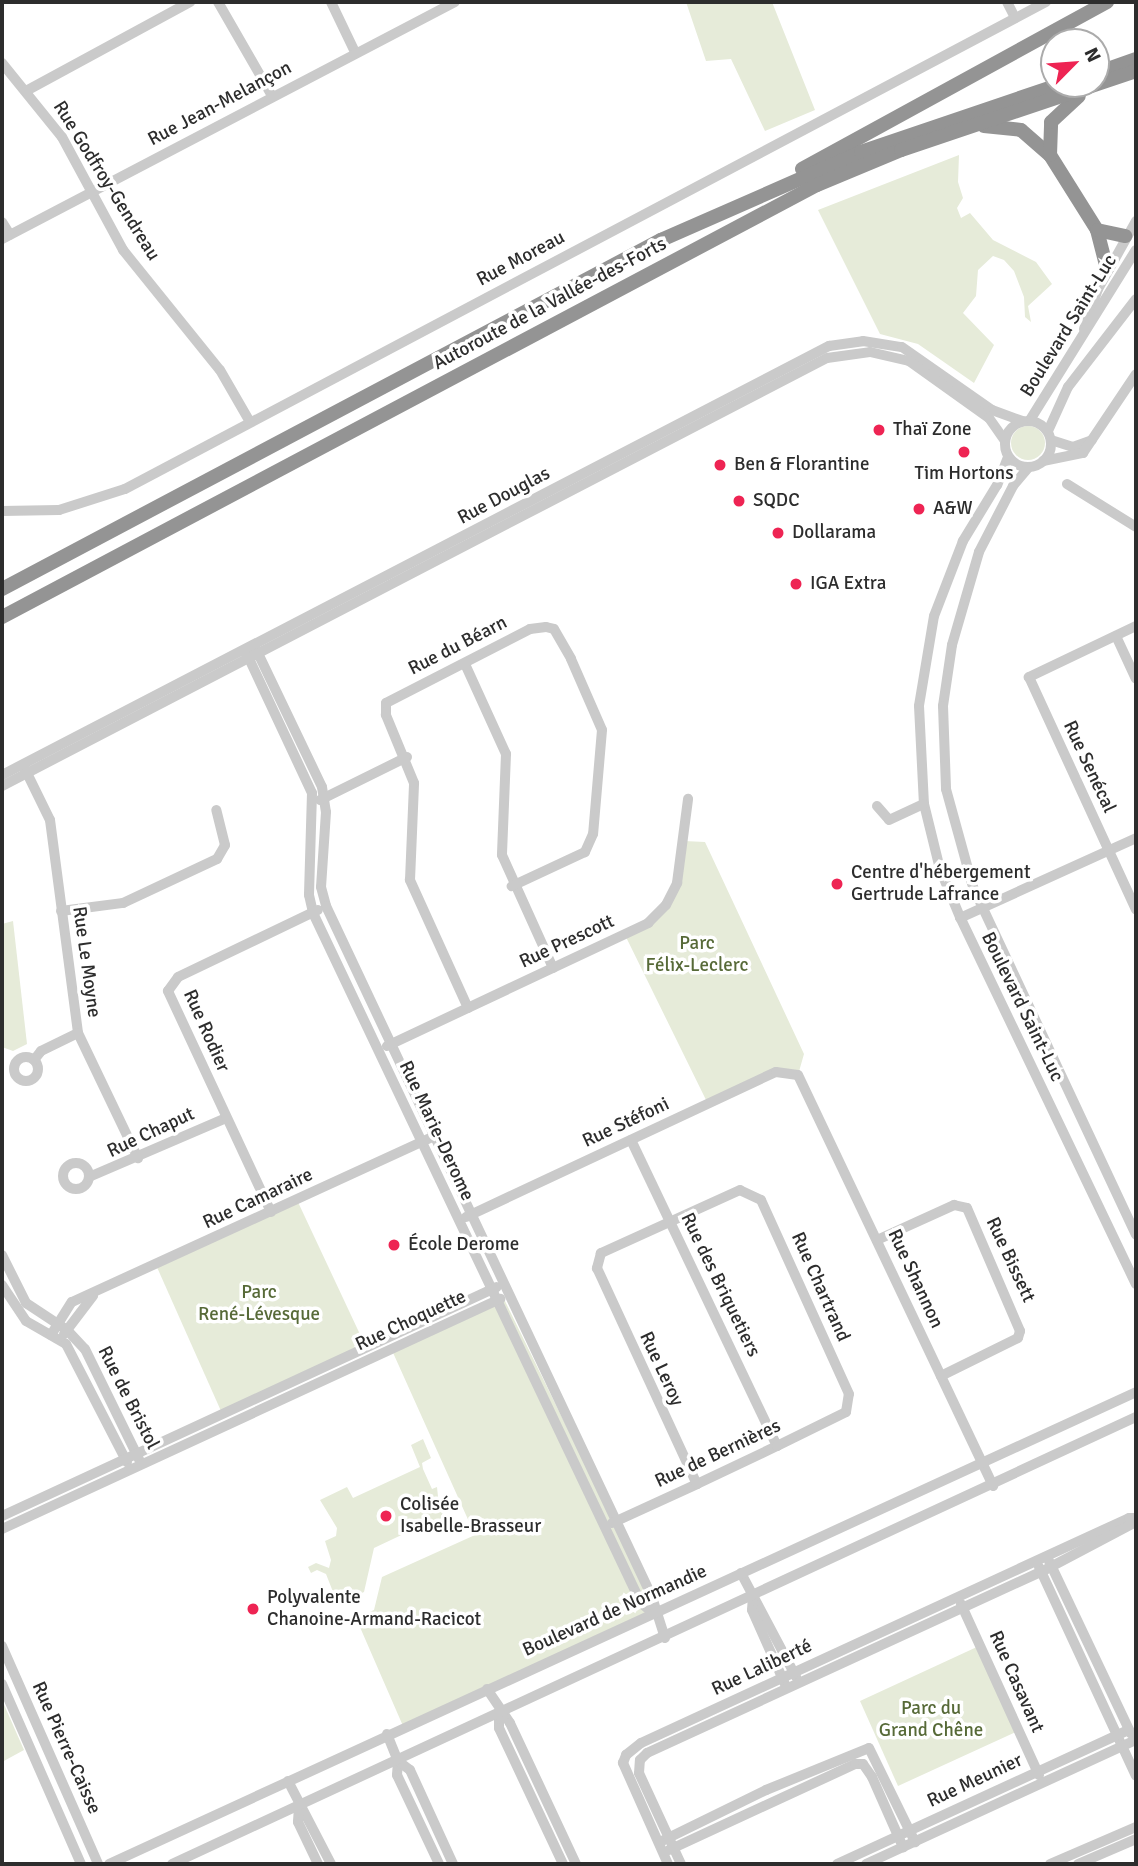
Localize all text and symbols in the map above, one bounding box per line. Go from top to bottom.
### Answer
north arrow [1040,28,1110,98]
text: N [1079,44,1106,66]
street label: Rue Jean-Melançon [144,57,296,151]
street label: Rue Godfroy-Gendreau [48,97,164,265]
street label: Rue Moreau [473,226,569,292]
street label: Autoroute de la Vallée-des-Forts [430,233,670,375]
street label: Boulevard Saint-Luc [1016,251,1122,401]
place label: Thaï Zone [893,419,972,441]
marker: Thaï Zone [871,422,887,438]
marker: Tim Hortons [956,444,972,460]
place label: Ben & Florantine [734,454,869,476]
marker: Ben & Florantine [712,457,728,473]
street label: Rue Douglas [454,462,554,530]
place label: Tim Hortons [915,463,1013,485]
place label: SQDC [753,490,800,512]
marker: SQDC [731,493,747,509]
place label: A&W [933,498,973,520]
marker: A&W [911,501,927,517]
place label: Dollarama [792,522,876,544]
marker: Dollarama [770,525,786,541]
place label: IGA Extra [810,573,886,595]
marker: IGA Extra [788,576,804,592]
street label: Rue du Béarn [405,611,511,681]
street label: Rue Senécal [1058,717,1120,817]
place label: Centre d'hébergement Gertrude Lafrance [851,862,1031,906]
marker: Centre d'hébergement Gertrude Lafrance [829,876,845,892]
street label: Rue Le Moyne [67,905,105,1019]
street label: Rue Prescott [516,910,618,974]
street label: Boulevard Saint-Luc [976,929,1068,1085]
park label: Parc Félix-Leclerc [646,933,748,977]
street label: Rue Rodier [178,986,234,1076]
street label: Rue Marie-Derome [394,1057,478,1205]
street label: Rue Stéfoni [579,1093,673,1153]
street label: Rue Chaput [104,1103,198,1163]
street label: Rue Camaraire [199,1164,317,1234]
street label: Rue des Briquetiers [675,1209,765,1361]
street label: Rue Bissett [980,1214,1040,1306]
street label: Rue Shannon [882,1226,948,1332]
street label: Rue Chartrand [786,1229,854,1345]
place label: École Derome [408,1234,519,1256]
marker: École Derome [386,1237,402,1253]
park label: Parc René-Lévesque [198,1282,320,1326]
street label: Rue Choquette [352,1285,470,1357]
street label: Rue Leroy [634,1328,688,1410]
street label: Rue de Bristol [92,1343,164,1453]
street label: Rue de Bernières [651,1415,785,1493]
place label: Colisée Isabelle-Brasseur [400,1494,541,1538]
marker: Colisée Isabelle-Brasseur [378,1508,394,1524]
street label: Boulevard de Normandie [519,1560,711,1662]
place label: Polyvalente Chanoine-Armand-Racicot [267,1587,481,1631]
marker: Polyvalente Chanoine-Armand-Racicot [245,1601,261,1617]
street label: Rue Casavant [983,1628,1049,1736]
street label: Rue Laliberté [708,1635,816,1701]
street label: Rue Pierre-Caisse [27,1678,105,1818]
park label: Parc du Grand Chêne [879,1698,983,1742]
street label: Rue Meunier [924,1749,1026,1813]

